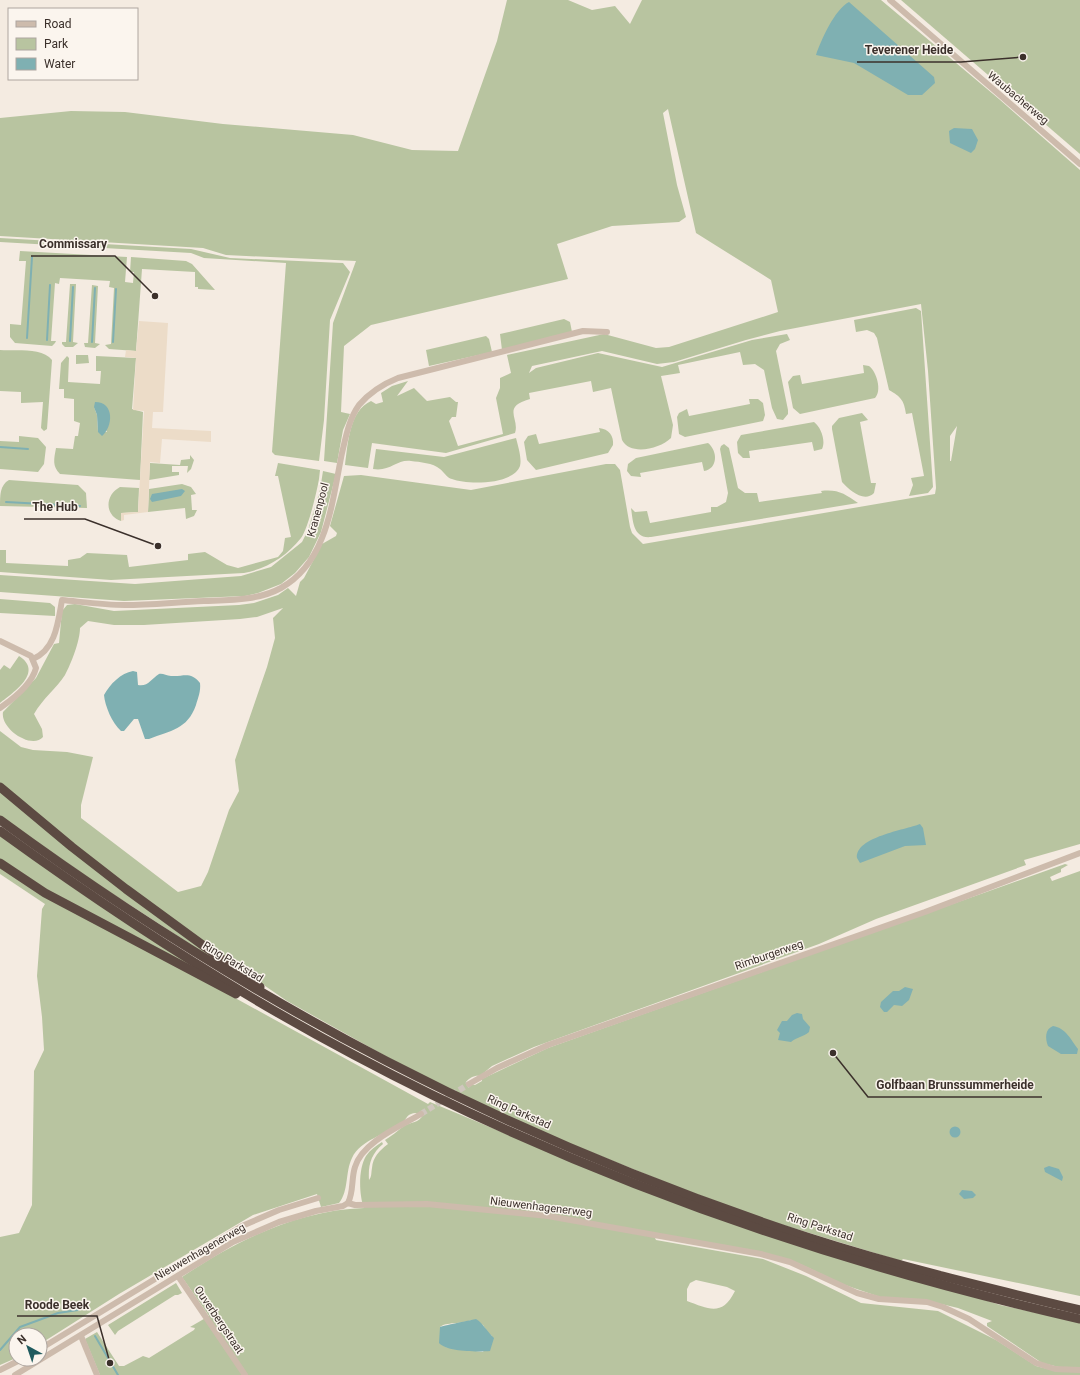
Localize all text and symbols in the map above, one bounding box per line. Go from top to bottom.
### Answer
legend [8,8,138,80]
text: Road [44,17,72,31]
text: Park [44,37,69,51]
callout: Teverener Heide [857,38,961,62]
text: Teverener Heide [865,43,954,57]
text: Water [44,57,75,71]
street label: Waubacherweg [985,69,1051,127]
callout: Commissary [31,232,115,256]
text: Commissary [39,237,108,251]
street label: Kranenpool [305,481,331,539]
callout: The Hub [24,495,85,519]
text: The Hub [32,500,78,514]
street label: Rimburgerweg [733,937,805,973]
street label: Ring Parkstad [200,939,266,985]
callout: Golfbaan Brunssummerheide [868,1073,1042,1097]
text: Golfbaan Brunssummerheide [876,1078,1034,1092]
street label: Ring Parkstad [485,1092,553,1132]
street label: Nieuwenhagenerweg [489,1194,593,1220]
street label: Ring Parkstad [786,1210,854,1244]
street label: Nieuwenhagenerweg [152,1221,248,1283]
street label: Ouverbergstraat [192,1284,247,1357]
callout: Roode Beek [17,1292,97,1316]
text: Roode Beek [25,1298,90,1312]
north arrow [8,1327,48,1367]
text: N [15,1332,29,1347]

